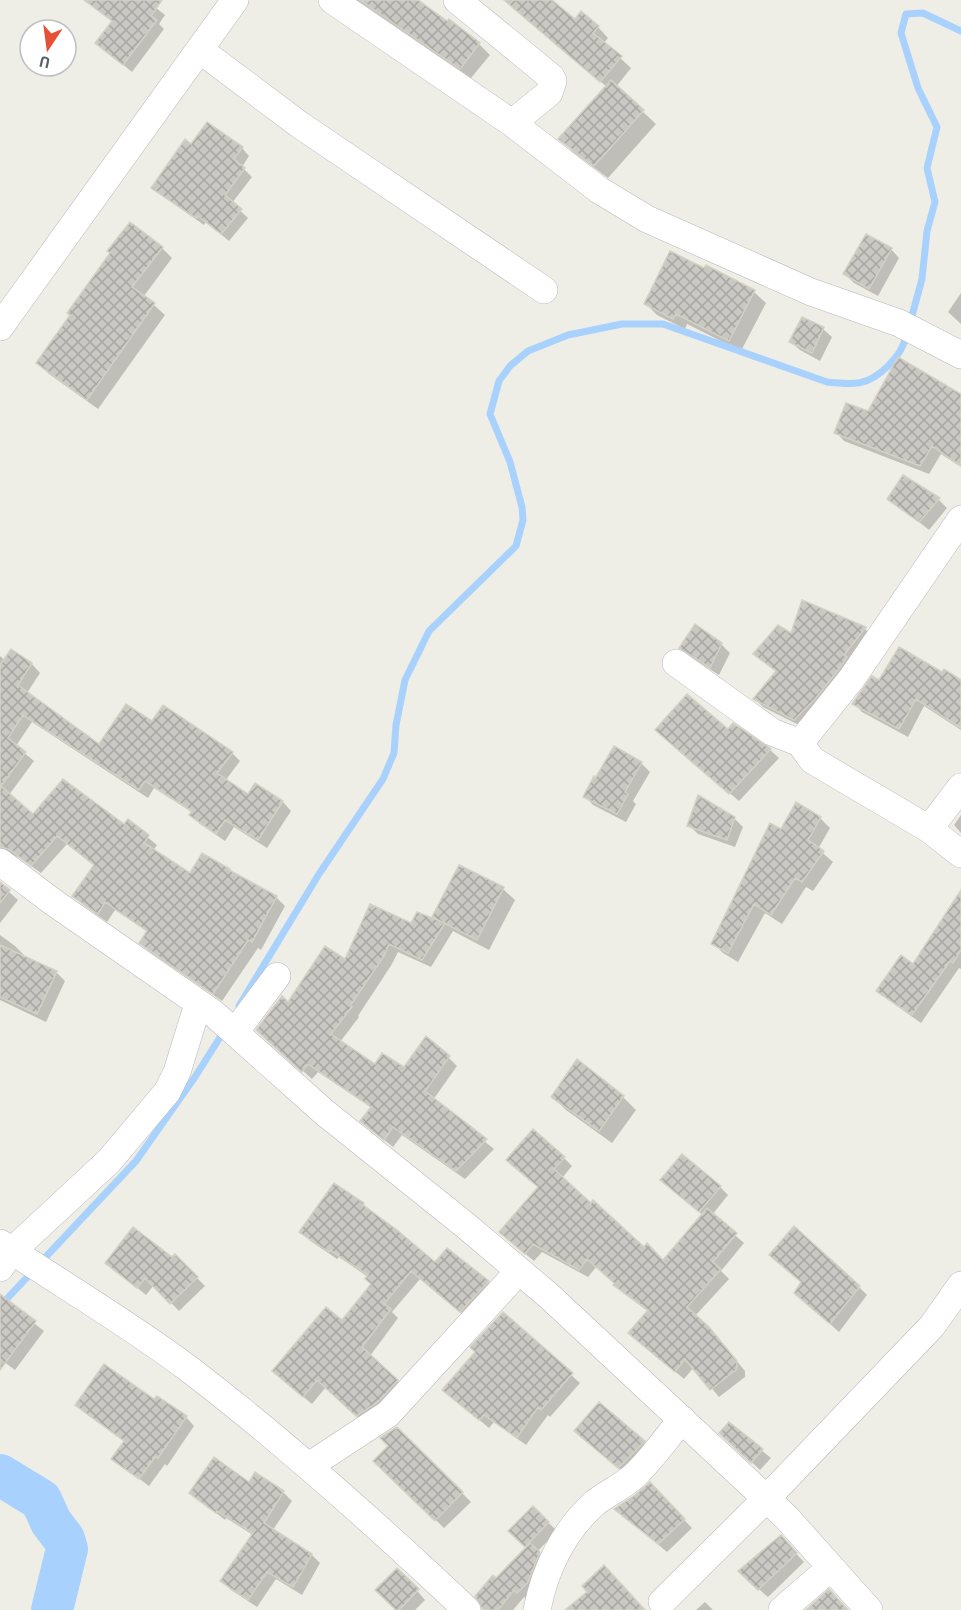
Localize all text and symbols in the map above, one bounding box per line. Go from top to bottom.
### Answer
north arrow [18,18,78,78]
text: U [37,50,52,75]

